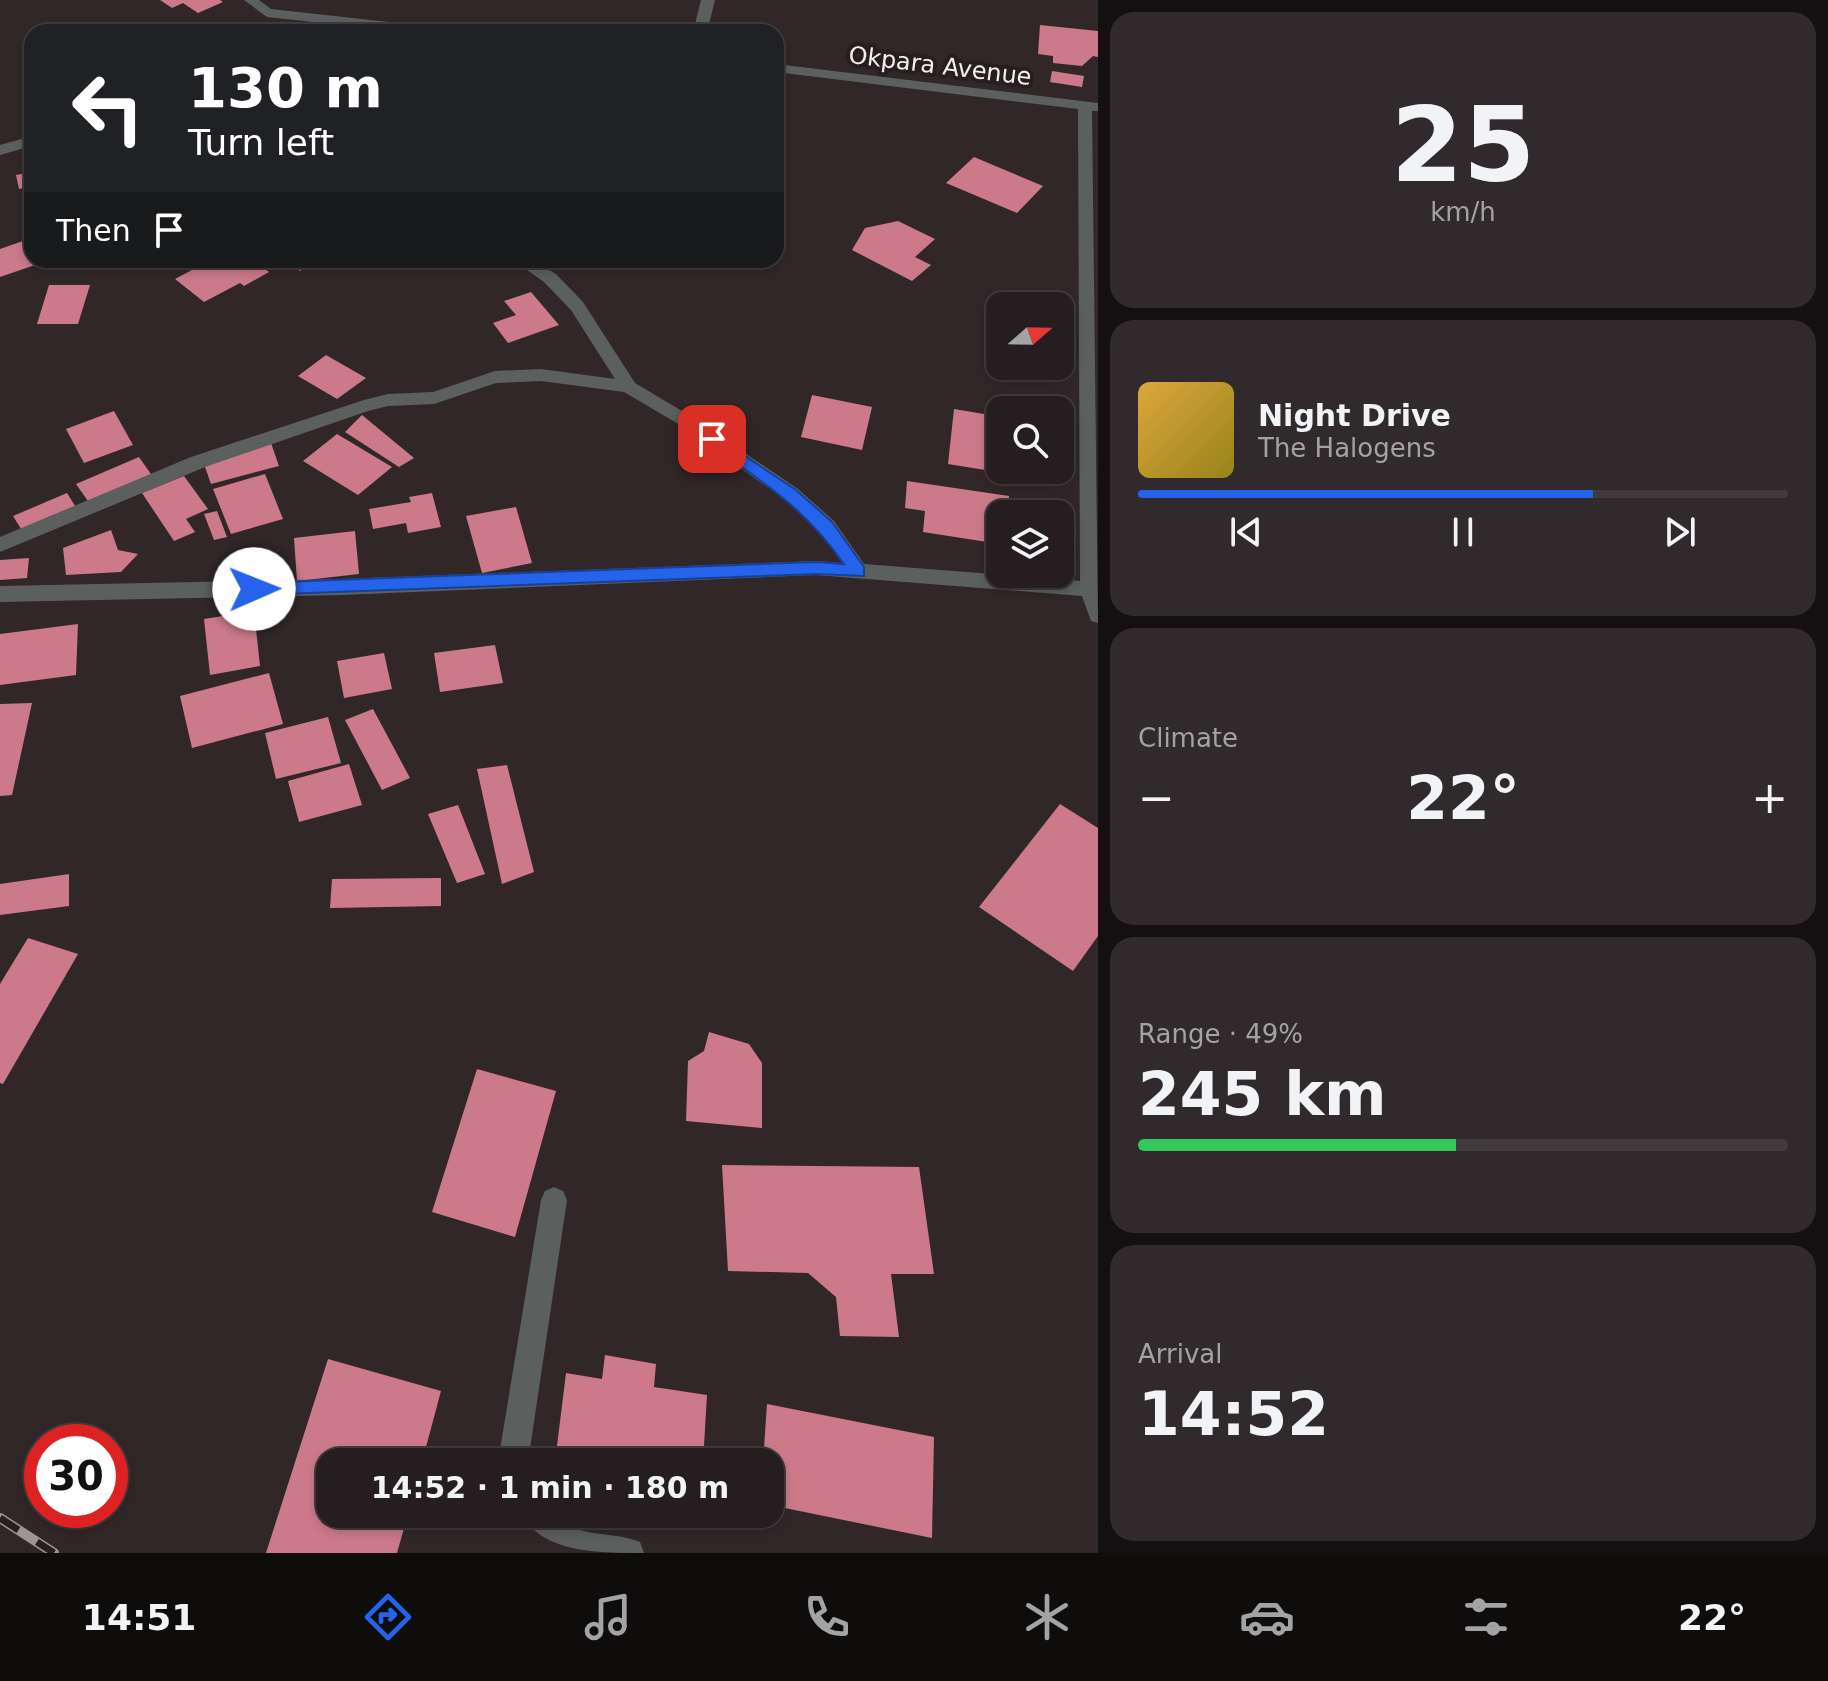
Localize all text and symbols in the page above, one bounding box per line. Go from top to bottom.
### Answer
street label: Okpara Avenue [847,41,1033,91]
text: 130 m [188,55,383,120]
icon: left [56,56,160,160]
text: 25 [1391,84,1535,206]
text: Turn left [188,122,334,163]
text: km/h [1430,197,1496,227]
icon: arrive [147,208,191,252]
text: Then [56,213,131,248]
north arrow [986,292,1074,380]
map controls [986,292,1074,588]
button: search [986,396,1074,484]
text: Night Drive [1258,398,1451,433]
pin [678,405,746,473]
icon: arrive [690,417,734,461]
text: The Halogens [1258,433,1436,463]
button: layers [986,500,1074,588]
icon: previous [1224,510,1268,554]
icon: pause [1441,510,1485,554]
icon: next [1658,510,1702,554]
position arrow [212,547,296,631]
text: Climate [1138,723,1238,753]
text: 22° [1406,763,1520,833]
text: − [1138,772,1175,823]
text: + [1751,772,1788,823]
text: Range · 49% [1138,1019,1303,1049]
text: 245 km [1138,1059,1387,1129]
text: Arrival [1138,1339,1222,1369]
text: 14:52 [1138,1379,1329,1449]
speed limit sign: 30 [24,1424,128,1528]
text: 14:52 · 1 min · 180 m [371,1470,729,1505]
icon: directions [360,1589,416,1645]
icon: music [580,1589,636,1645]
icon: phone [799,1589,855,1645]
icon: climate [1019,1589,1075,1645]
icon: car [1239,1589,1295,1645]
icon: filters [1458,1589,1514,1645]
text: 14:51 [82,1597,196,1638]
text: 22° [1678,1597,1746,1638]

